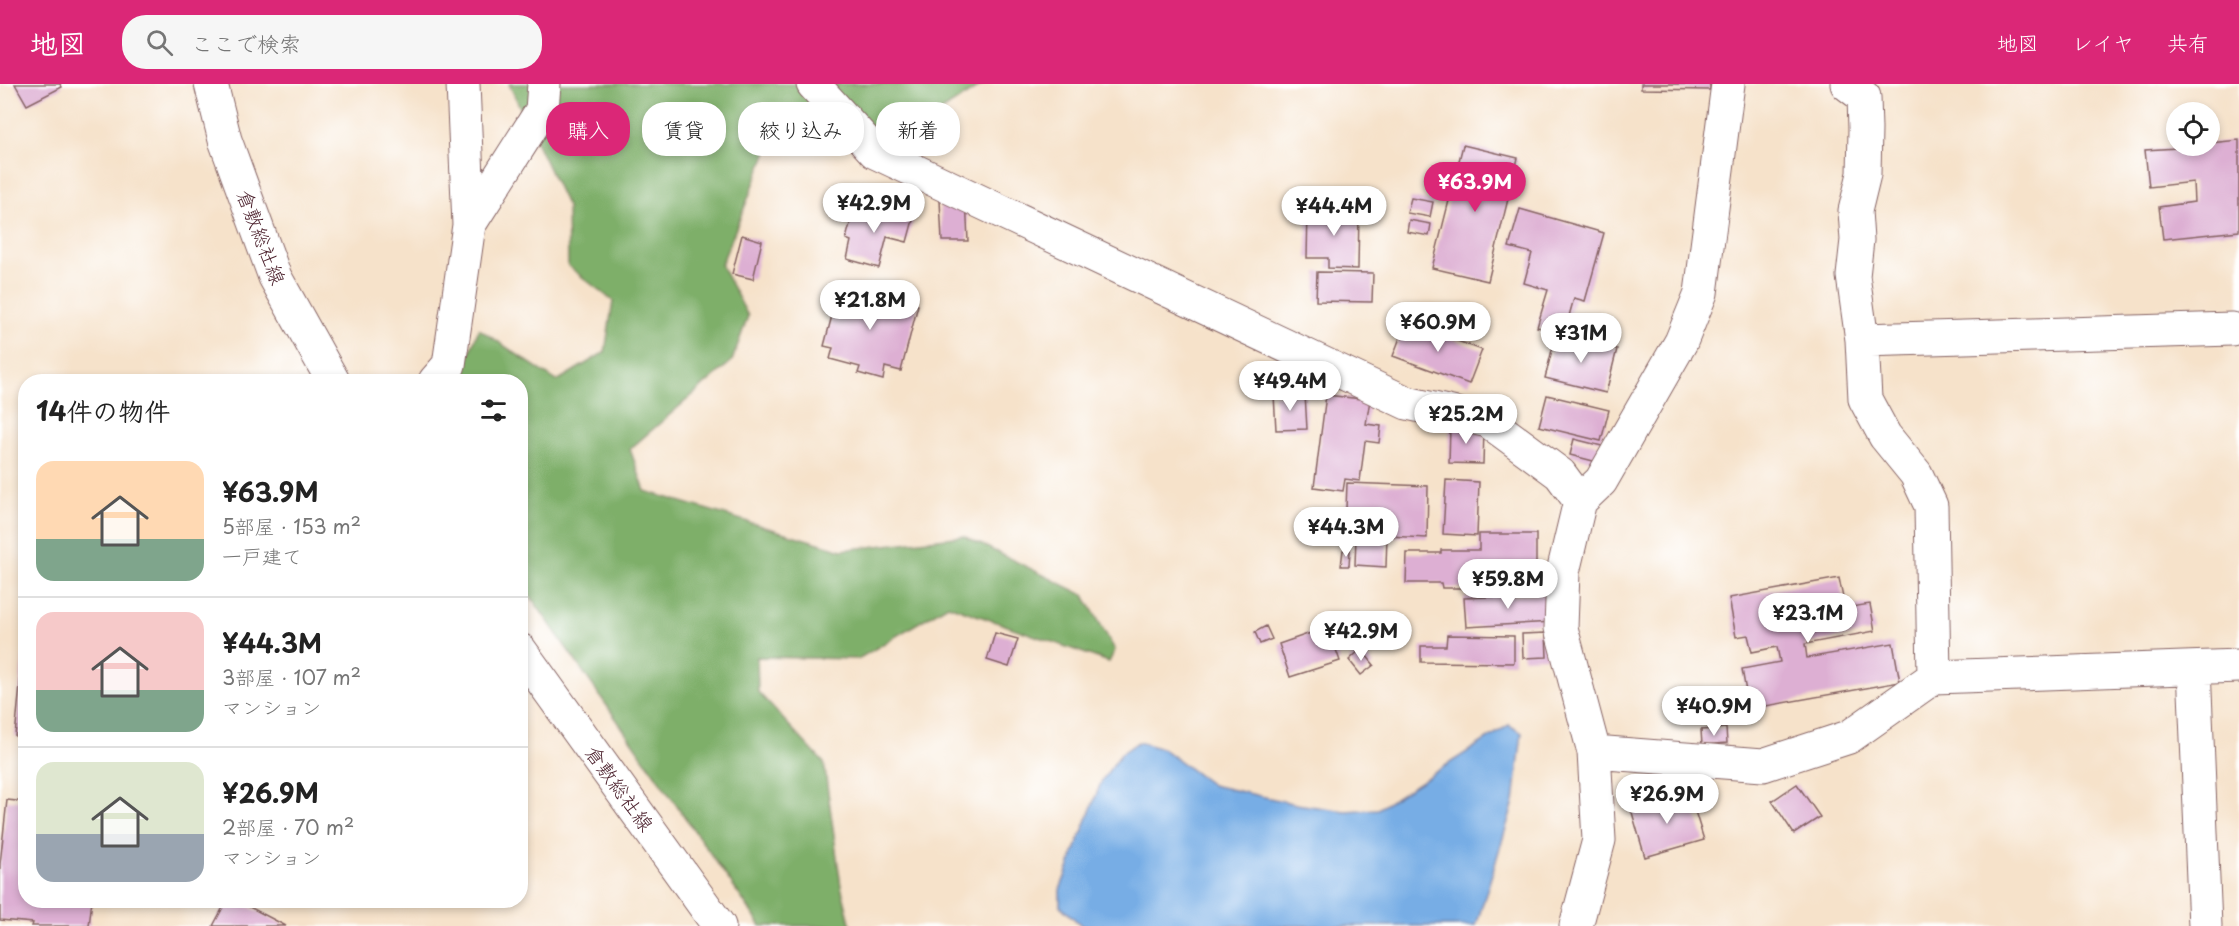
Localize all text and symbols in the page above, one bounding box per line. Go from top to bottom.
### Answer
search box [122,15,542,69]
text: 地図 [30,21,86,64]
icon: search [143,26,176,59]
text: ここで検索 [191,26,301,59]
text: 地図 [1997,26,2039,58]
text: レイヤ [2072,26,2134,58]
text: 共有 [2167,26,2209,58]
chip: 購入 [546,102,630,156]
chip: 賃貸 [642,102,726,156]
chip: 絞り込み [738,102,864,156]
chip: 新着 [876,102,960,156]
map controls [2166,102,2220,156]
button: locate [2166,102,2220,156]
pin: ¥63.9M [1426,162,1524,213]
text: ¥63.9M [1438,166,1512,196]
pin: ¥42.9M [825,183,923,234]
street label: 倉敷総社線 [230,185,294,289]
pin: ¥44.4M [1285,186,1383,237]
text: ¥42.9M [837,187,911,217]
text: ¥44.4M [1296,190,1372,220]
pin: ¥21.8M [821,280,919,331]
text: ¥21.8M [834,284,906,314]
pin: ¥60.9M [1389,302,1487,353]
text: ¥60.9M [1400,306,1476,336]
pin: ¥31M [1545,313,1617,364]
text: ¥31M [1555,317,1607,347]
pin: ¥49.4M [1241,361,1339,412]
text: ¥49.4M [1253,365,1327,395]
text: 14件の物件 [36,391,170,430]
icon: filters [477,394,510,427]
pin: ¥25.2M [1417,394,1515,445]
text: ¥25.2M [1428,398,1504,428]
text: ¥63.9M [222,472,319,511]
icon: home [84,485,156,557]
pin: ¥44.3M [1297,507,1395,558]
text: 5部屋 · 153 m² [222,511,361,541]
text: ¥44.3M [1308,511,1384,541]
text: 一戸建て [222,541,302,571]
pin: ¥59.8M [1459,559,1557,610]
text: ¥59.8M [1472,563,1544,593]
pin: ¥23.1M [1759,593,1857,644]
text: ¥23.1M [1772,597,1844,627]
pin: ¥42.9M [1312,611,1410,662]
text: ¥42.9M [1324,615,1398,645]
text: ¥44.3M [222,623,322,662]
icon: home [84,636,156,708]
text: 3部屋 · 107 m² [222,662,361,692]
pin: ¥40.9M [1665,686,1763,737]
text: ¥40.9M [1676,690,1752,720]
text: マンション [222,692,321,722]
street label: 倉敷総社線 [578,739,662,837]
text: ¥26.9M [222,773,319,812]
pin: ¥26.9M [1618,774,1716,825]
text: ¥26.9M [1630,778,1704,808]
icon: home [84,786,156,858]
text: 2部屋 · 70 m² [222,812,354,842]
text: マンション [222,842,321,872]

